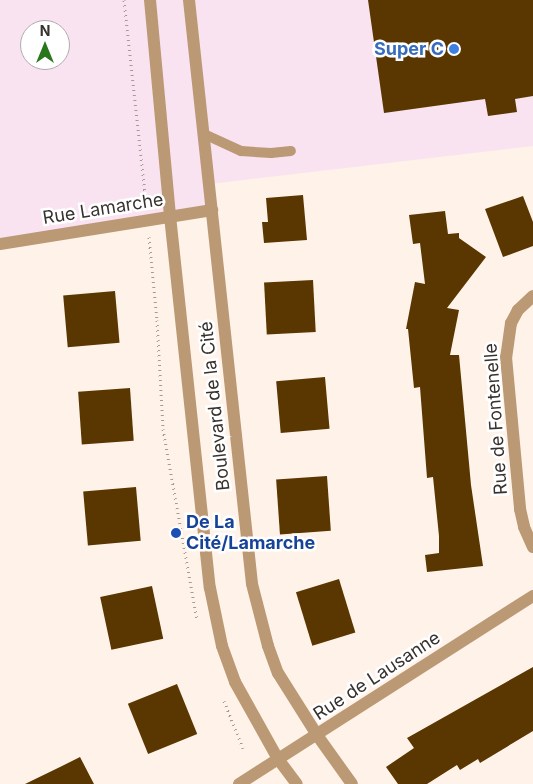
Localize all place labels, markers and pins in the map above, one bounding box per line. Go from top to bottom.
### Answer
place label: Super C [374,38,444,60]
marker: Super C [448,43,460,55]
place label: De La Cité/Lamarche [186,512,315,554]
marker: De La Cité/Lamarche [170,527,182,539]

